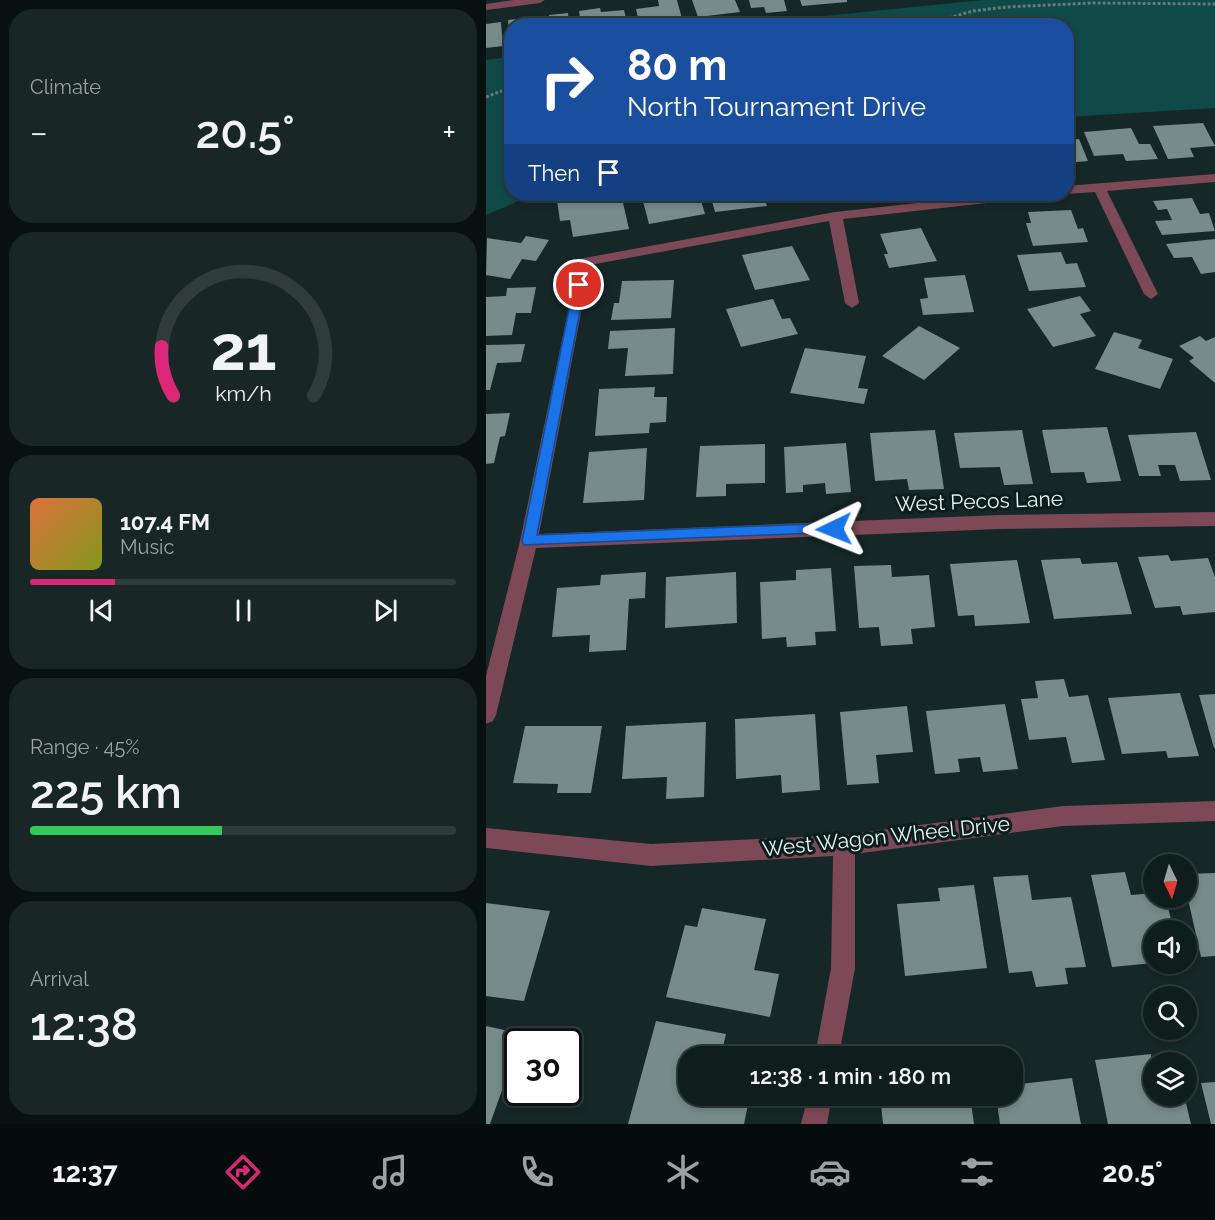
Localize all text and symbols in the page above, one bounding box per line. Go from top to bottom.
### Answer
text: 80 m [627,41,727,90]
icon: right [528,42,606,120]
text: Climate [30,75,101,99]
text: North Tournament Drive [627,91,926,122]
text: 20.5° [195,106,295,159]
text: − [30,113,48,152]
text: + [442,113,456,152]
icon: arrive [592,156,625,189]
text: Then [528,160,580,186]
pin [553,259,604,310]
icon: arrive [562,268,595,301]
text: 21 [210,311,276,385]
text: km/h [215,381,271,406]
street label: West Pecos Lane [894,486,1064,516]
position arrow [802,497,866,561]
text: 107.4 FM [120,509,210,535]
text: Music [120,535,174,559]
icon: previous [85,594,118,627]
icon: pause [227,594,260,627]
icon: next [369,594,402,627]
text: Range · 45% [30,735,140,759]
text: 225 km [30,766,182,819]
street label: West Wagon Wheel Drive [761,811,1011,861]
north arrow [1143,854,1197,908]
map controls [1143,854,1197,1106]
button: sound [1143,920,1197,974]
text: Arrival [30,967,89,991]
button: search [1143,986,1197,1040]
text: 12:38 [30,998,138,1051]
speed limit sign: 30 [504,1028,582,1106]
button: layers [1143,1052,1197,1106]
text: 12:38 · 1 min · 180 m [750,1063,951,1089]
icon: directions [222,1151,264,1193]
icon: music [369,1151,411,1193]
icon: phone [516,1151,558,1193]
icon: climate [662,1151,704,1193]
icon: car [809,1151,851,1193]
icon: filters [956,1151,998,1193]
text: 12:37 [52,1157,118,1188]
text: 20.5° [1102,1157,1163,1188]

